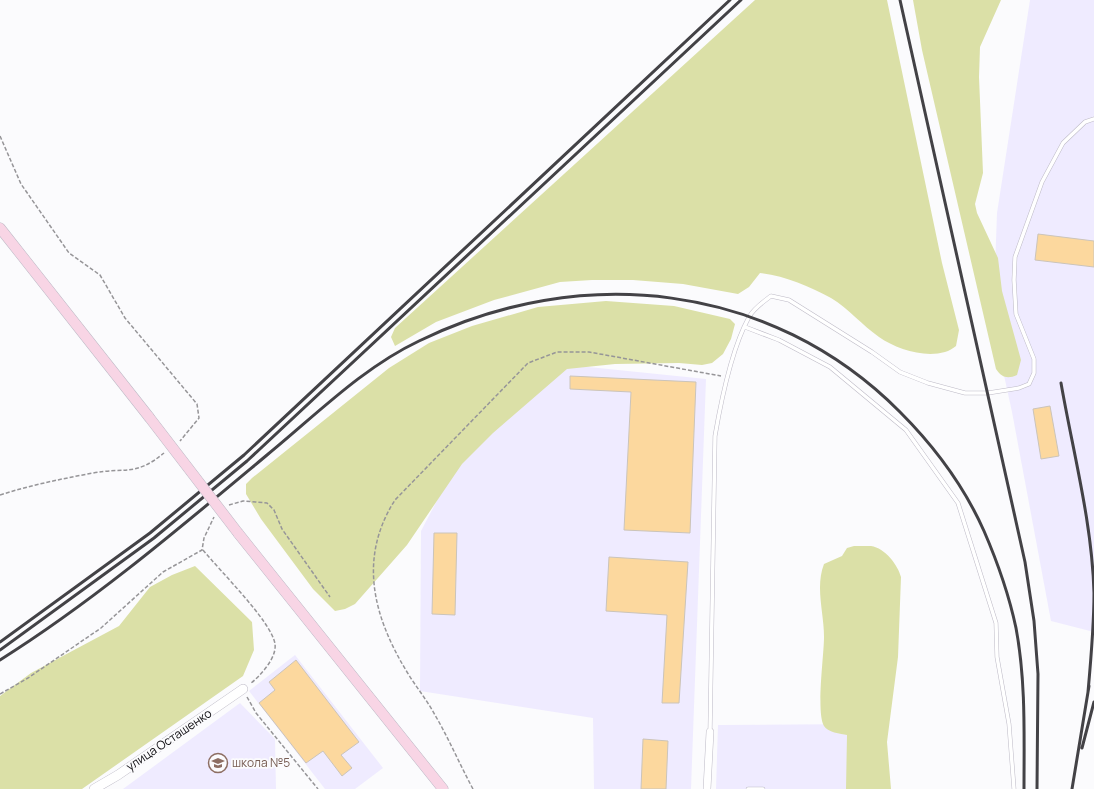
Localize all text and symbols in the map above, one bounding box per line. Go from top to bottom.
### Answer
street label: улица Осташенко [122,705,215,775]
school or university icon: школа №5 [207,752,229,774]
place label: школа №5 [232,754,290,771]

